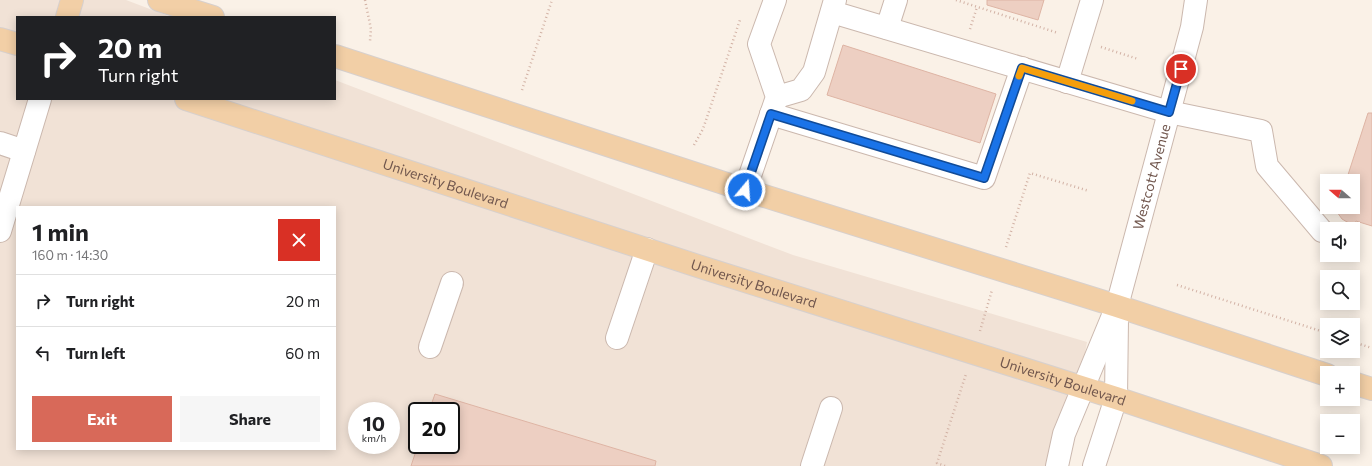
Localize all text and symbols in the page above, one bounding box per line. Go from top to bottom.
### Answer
text: 20 m [98,30,162,64]
icon: right [32,32,84,84]
pin [1164,52,1198,86]
icon: arrive [1170,58,1192,80]
text: Turn right [98,64,178,86]
street label: Westcott Avenue [1129,122,1174,231]
street label: University Boulevard [381,155,511,212]
position arrow [724,169,766,211]
north arrow [1320,174,1360,214]
map controls [1320,174,1360,454]
text: 1 min [32,217,89,246]
button: close [278,219,320,261]
button: sound [1320,222,1360,262]
text: 160 m · 14:30 [32,247,108,263]
street label: University Boulevard [689,255,819,311]
button: search [1320,270,1360,310]
icon: right [32,290,54,312]
text: Turn right [66,292,135,310]
text: 20 m [286,292,320,310]
button: layers [1320,318,1360,358]
icon: left [32,342,54,364]
text: Turn left [66,344,125,362]
text: 60 m [285,344,320,362]
street label: University Boulevard [998,353,1128,409]
button: + [1320,366,1360,406]
button: Exit [32,396,172,442]
button: Share [180,396,320,442]
speed limit sign: 20 [408,402,460,454]
text: 10 [363,411,385,435]
button: − [1320,414,1360,454]
text: km/h [362,432,386,444]

